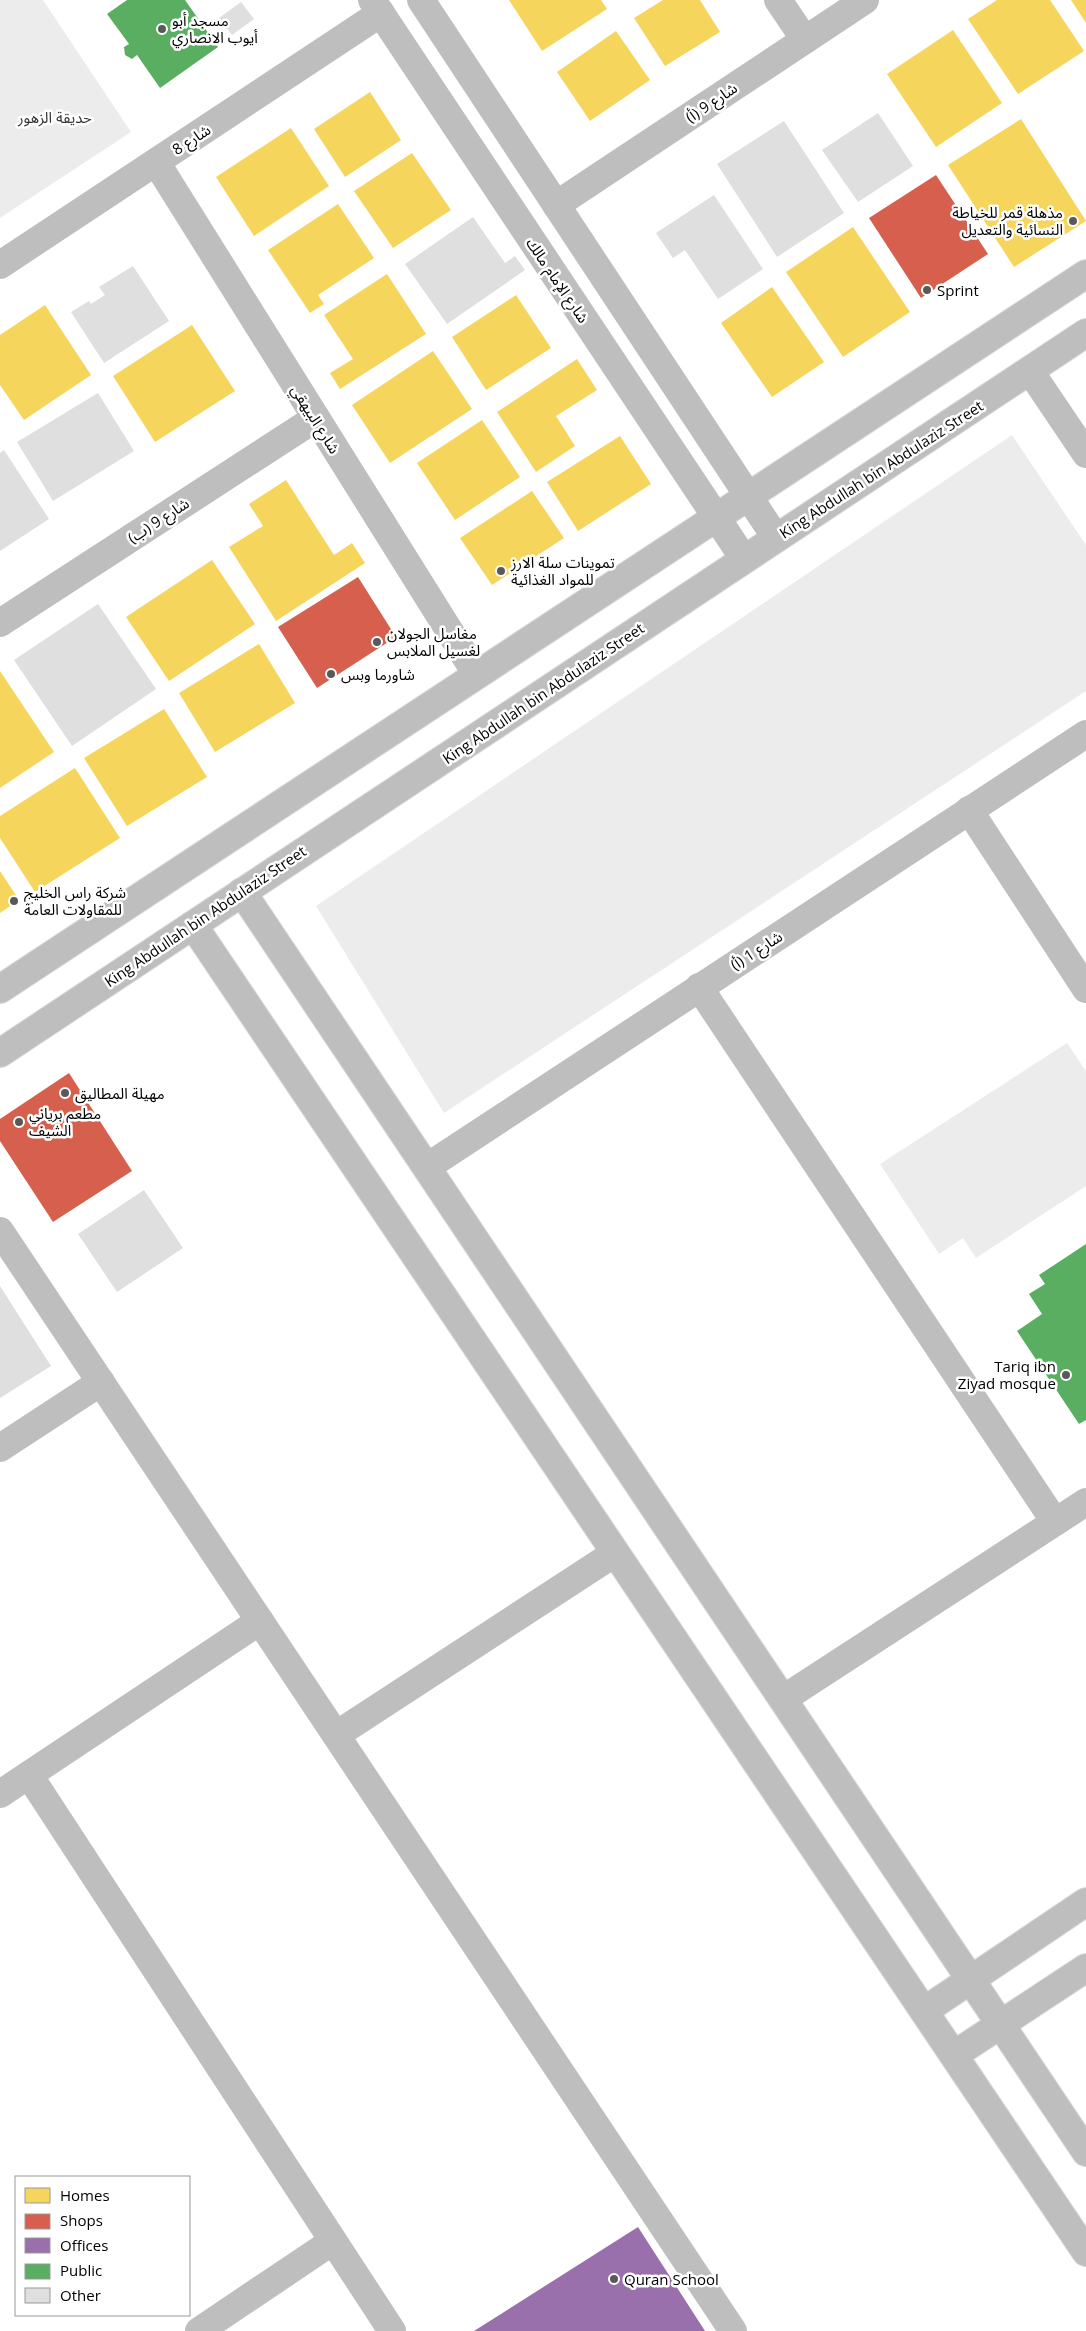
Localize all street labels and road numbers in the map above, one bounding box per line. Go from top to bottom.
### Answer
street label: شارع 9 (أ) [681,77,743,129]
street label: شارع 8 [168,119,216,161]
street label: شارع الإمام مالك [520,233,594,328]
street label: شارع البيهقي [284,381,345,459]
street label: King Abdullah bin Abdulaziz Street [775,395,987,543]
street label: شارع 9 (ب) [123,493,194,550]
street label: King Abdullah bin Abdulaziz Street [438,618,648,768]
street label: King Abdullah bin Abdulaziz Street [100,841,310,991]
street label: شارع 1 (أ) [726,926,788,977]

